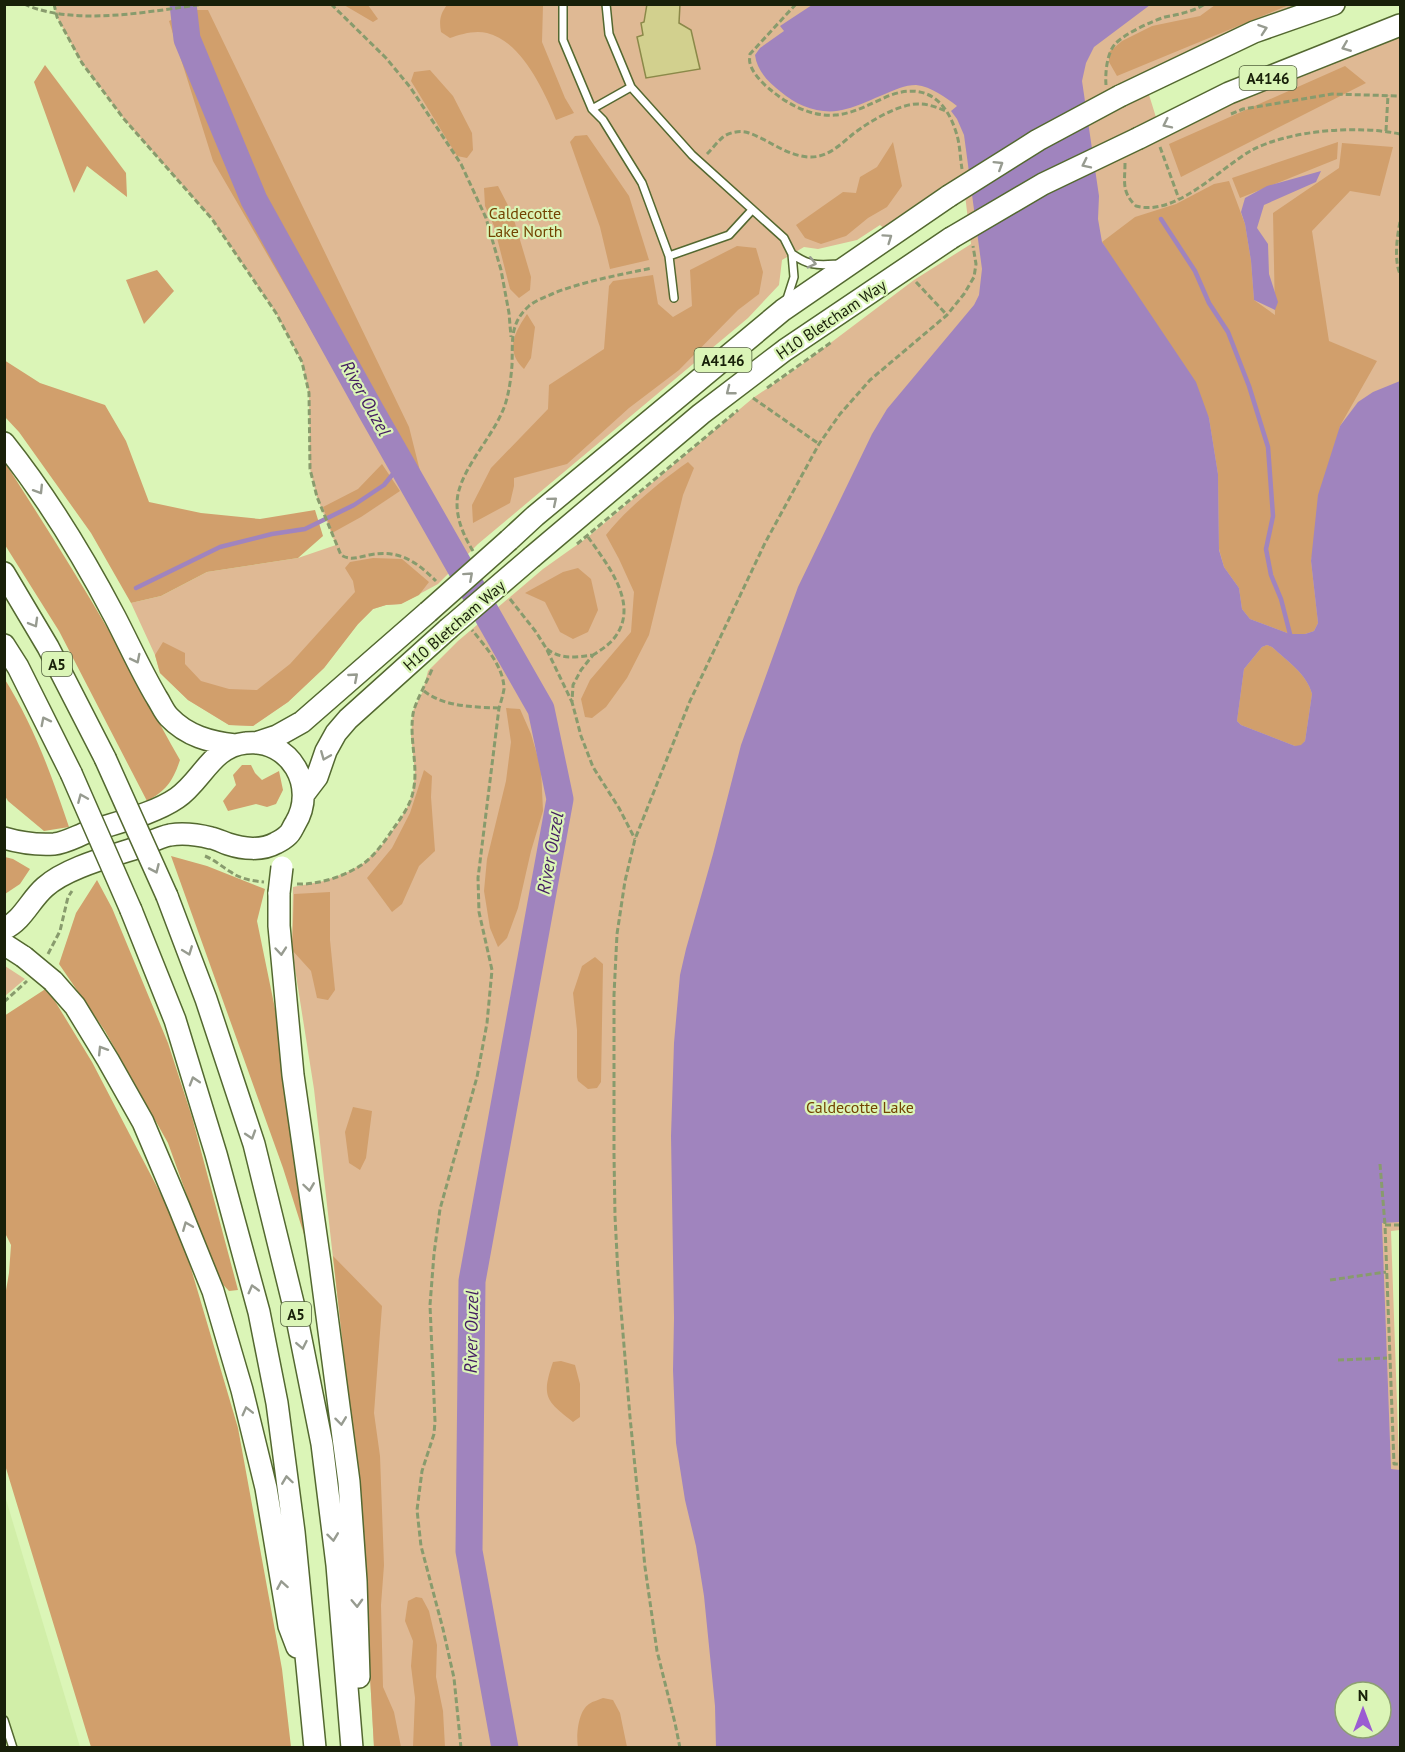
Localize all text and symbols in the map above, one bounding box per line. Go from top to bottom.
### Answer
one-way arrow [1257,24,1268,37]
one-way arrow [1341,40,1352,52]
road number: A4146 [1240,66,1296,90]
one-way arrow [1163,116,1174,128]
one-way arrow [1081,156,1092,168]
one-way arrow [993,160,1003,172]
park label: Caldecotte Lake North [487,203,563,241]
one-way arrow [881,234,892,245]
one-way arrow [806,256,816,269]
street label: H10 Bletcham Way [772,274,890,363]
road number: A4146 [694,348,752,372]
water label: River Ouzel [336,356,396,440]
one-way arrow [726,384,737,395]
one-way arrow [32,484,44,494]
one-way arrow [546,497,557,508]
one-way arrow [462,572,472,583]
street label: H10 Bletcham Way [399,575,510,675]
one-way arrow [27,617,38,628]
road number: A5 [42,652,72,676]
one-way arrow [129,653,140,664]
one-way arrow [347,673,358,684]
one-way arrow [41,716,52,727]
one-way arrow [320,750,332,761]
one-way arrow [78,793,90,804]
water label: River Ouzel [531,810,569,896]
one-way arrow [148,863,160,874]
one-way arrow [180,945,193,956]
one-way arrow [274,947,287,956]
one-way arrow [98,1046,110,1056]
one-way arrow [189,1076,201,1087]
park label: Caldecotte Lake [806,1097,914,1117]
one-way arrow [243,1129,256,1140]
one-way arrow [303,1182,315,1191]
one-way arrow [182,1221,194,1232]
one-way arrow [247,1284,260,1294]
water label: River Ouzel [459,1290,483,1374]
road number: A5 [281,1302,311,1326]
one-way arrow [295,1340,308,1350]
one-way arrow [241,1406,254,1416]
one-way arrow [334,1417,347,1426]
one-way arrow [282,1476,294,1485]
one-way arrow [327,1533,339,1542]
one-way arrow [276,1580,289,1590]
one-way arrow [350,1599,363,1608]
north arrow [1333,1680,1393,1740]
text: N [1358,1685,1368,1705]

